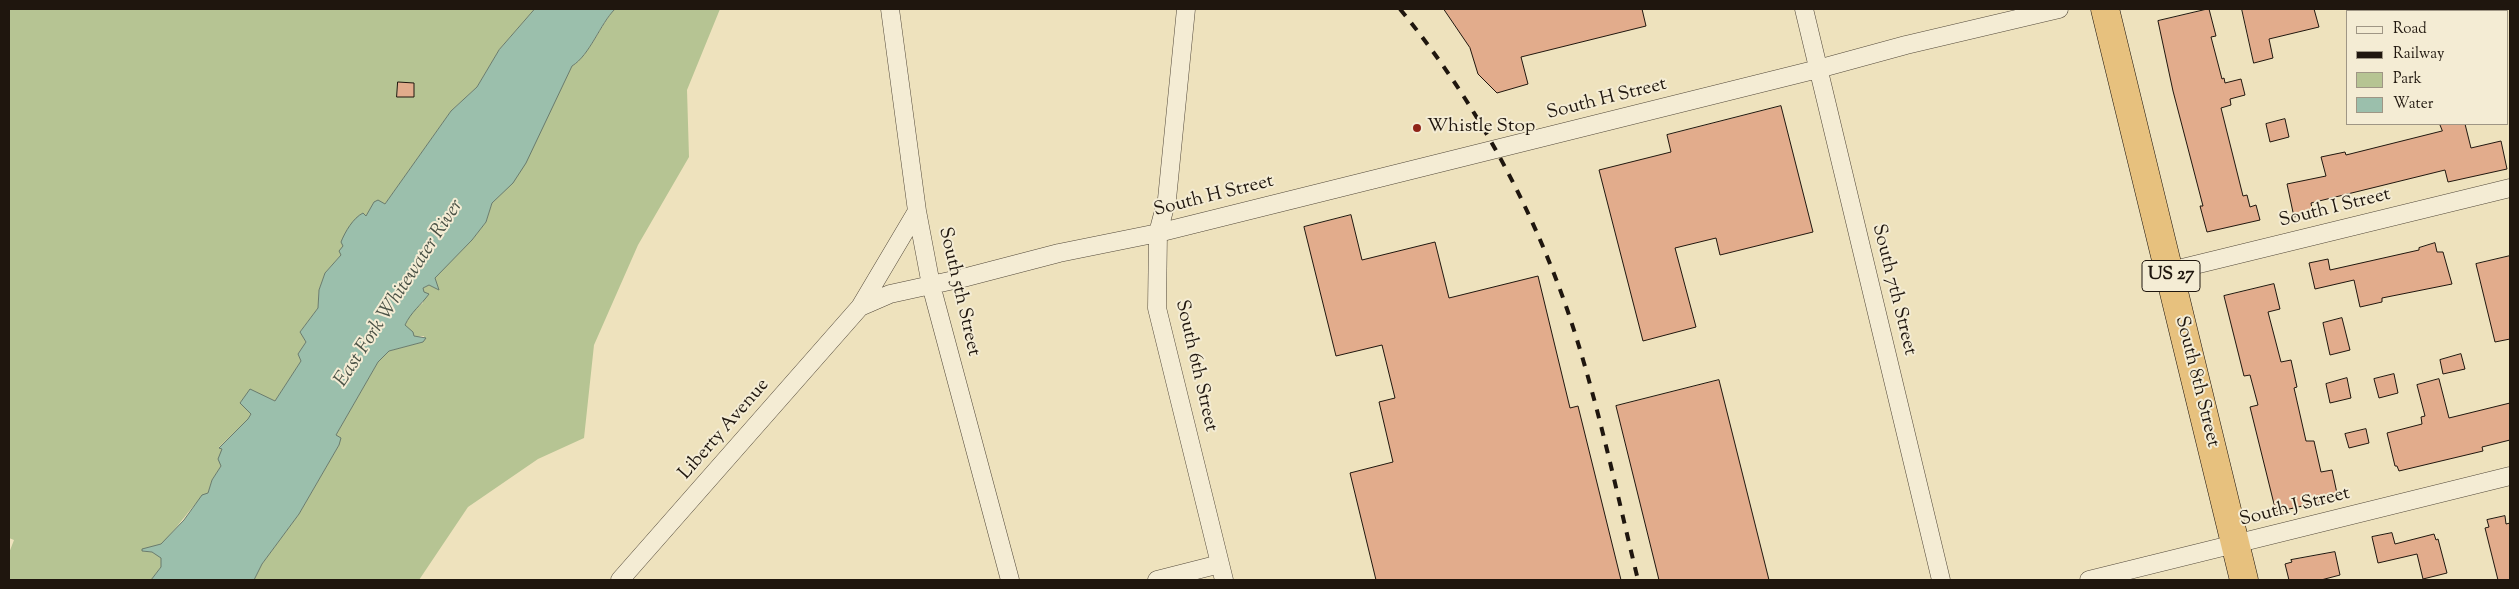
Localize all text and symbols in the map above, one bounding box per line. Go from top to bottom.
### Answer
legend [2346,10,2509,125]
text: Road [2393,19,2427,40]
text: Railway [2393,44,2444,65]
text: Park [2393,69,2422,90]
street label: South H Street [1545,74,1669,126]
text: Water [2393,94,2433,115]
place label: Whistle Stop [1427,117,1535,139]
marker: Whistle Stop [1411,122,1423,134]
street label: South H Street [1152,171,1276,223]
street label: South I Street [2277,184,2393,234]
water label: East Fork Whitewater River [330,196,470,392]
street label: South 7th Street [1866,222,1920,358]
street label: South 5th Street [932,225,984,359]
road number: US 27 [2142,260,2200,292]
street label: South 6th Street [1169,298,1221,434]
street label: South 8th Street [2169,314,2223,450]
street label: Liberty Avenue [675,375,775,485]
street label: South J Street [2237,483,2353,533]

